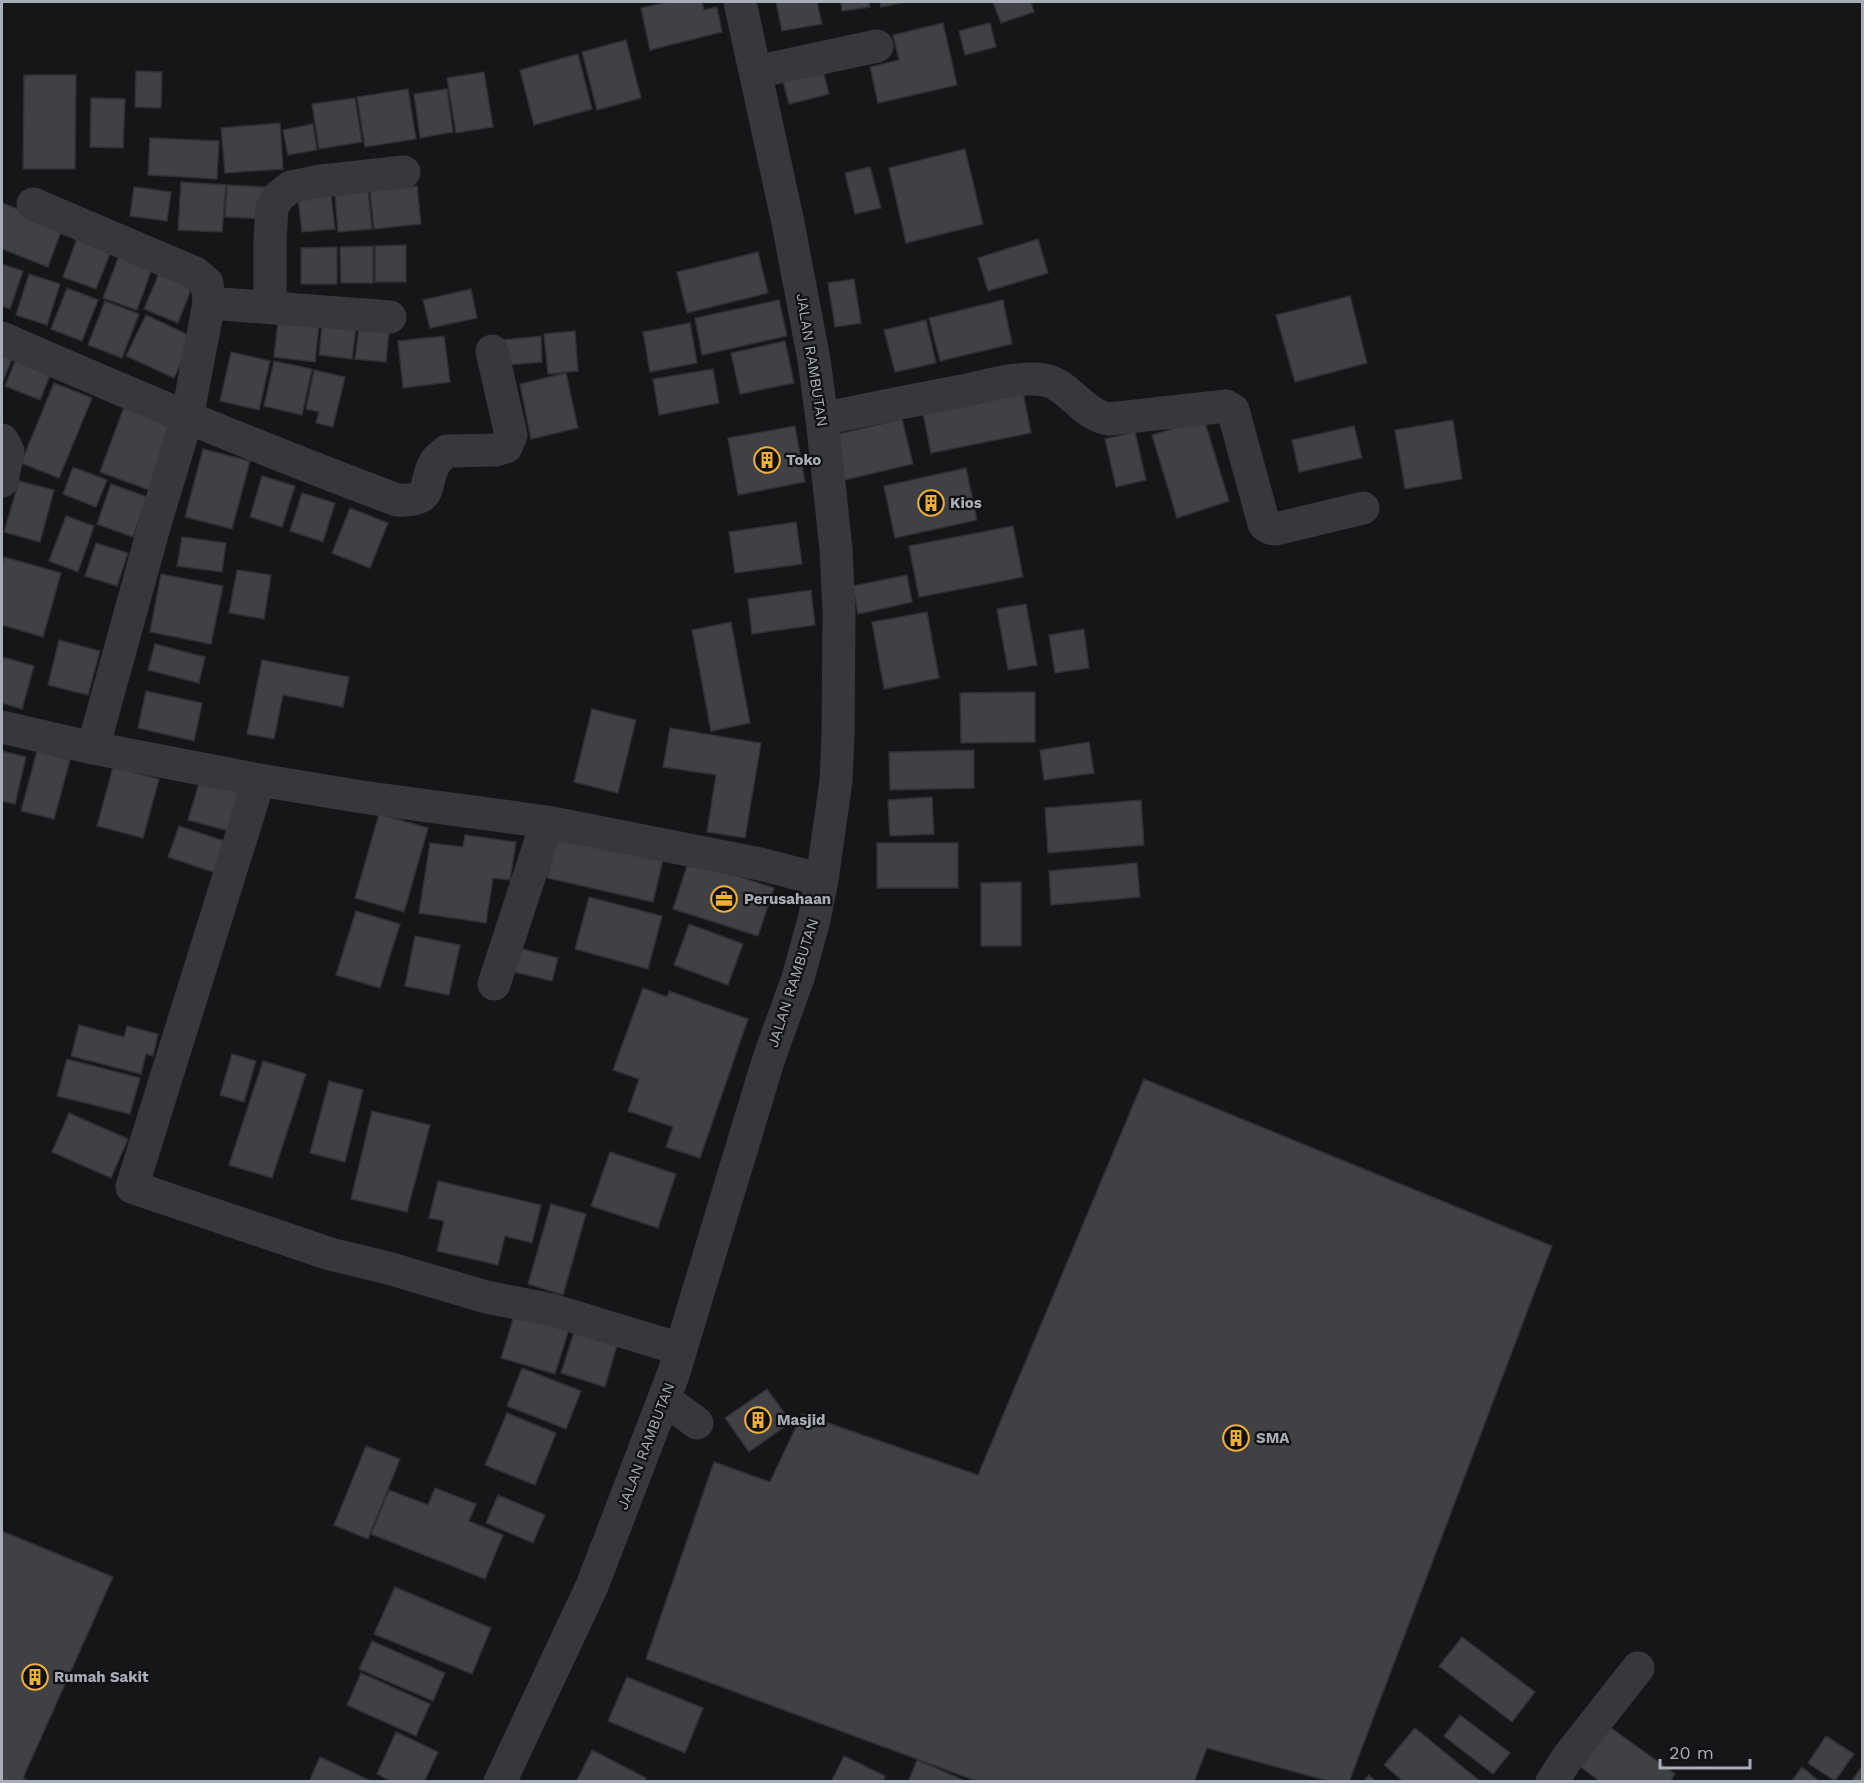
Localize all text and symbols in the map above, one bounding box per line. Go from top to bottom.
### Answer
street label: JALAN RAMBUTAN [793,292,831,428]
building icon: Toko [752,445,782,475]
place label: Toko [786,451,821,469]
building icon: Kios [916,488,946,518]
place label: Kios [950,494,982,512]
office icon: Perusahaan [709,884,739,914]
place label: Perusahaan [744,890,831,908]
street label: JALAN RAMBUTAN [764,916,822,1050]
street label: JALAN RAMBUTAN [613,1380,679,1512]
building icon: Masjid [743,1405,773,1435]
place label: Masjid [777,1411,825,1429]
building icon: SMA [1221,1423,1251,1453]
place label: SMA [1256,1429,1290,1447]
building icon: Rumah Sakit [20,1662,50,1692]
place label: Rumah Sakit [54,1668,149,1686]
scale bar [1660,1732,1750,1770]
text: 20 m [1669,1742,1714,1763]

